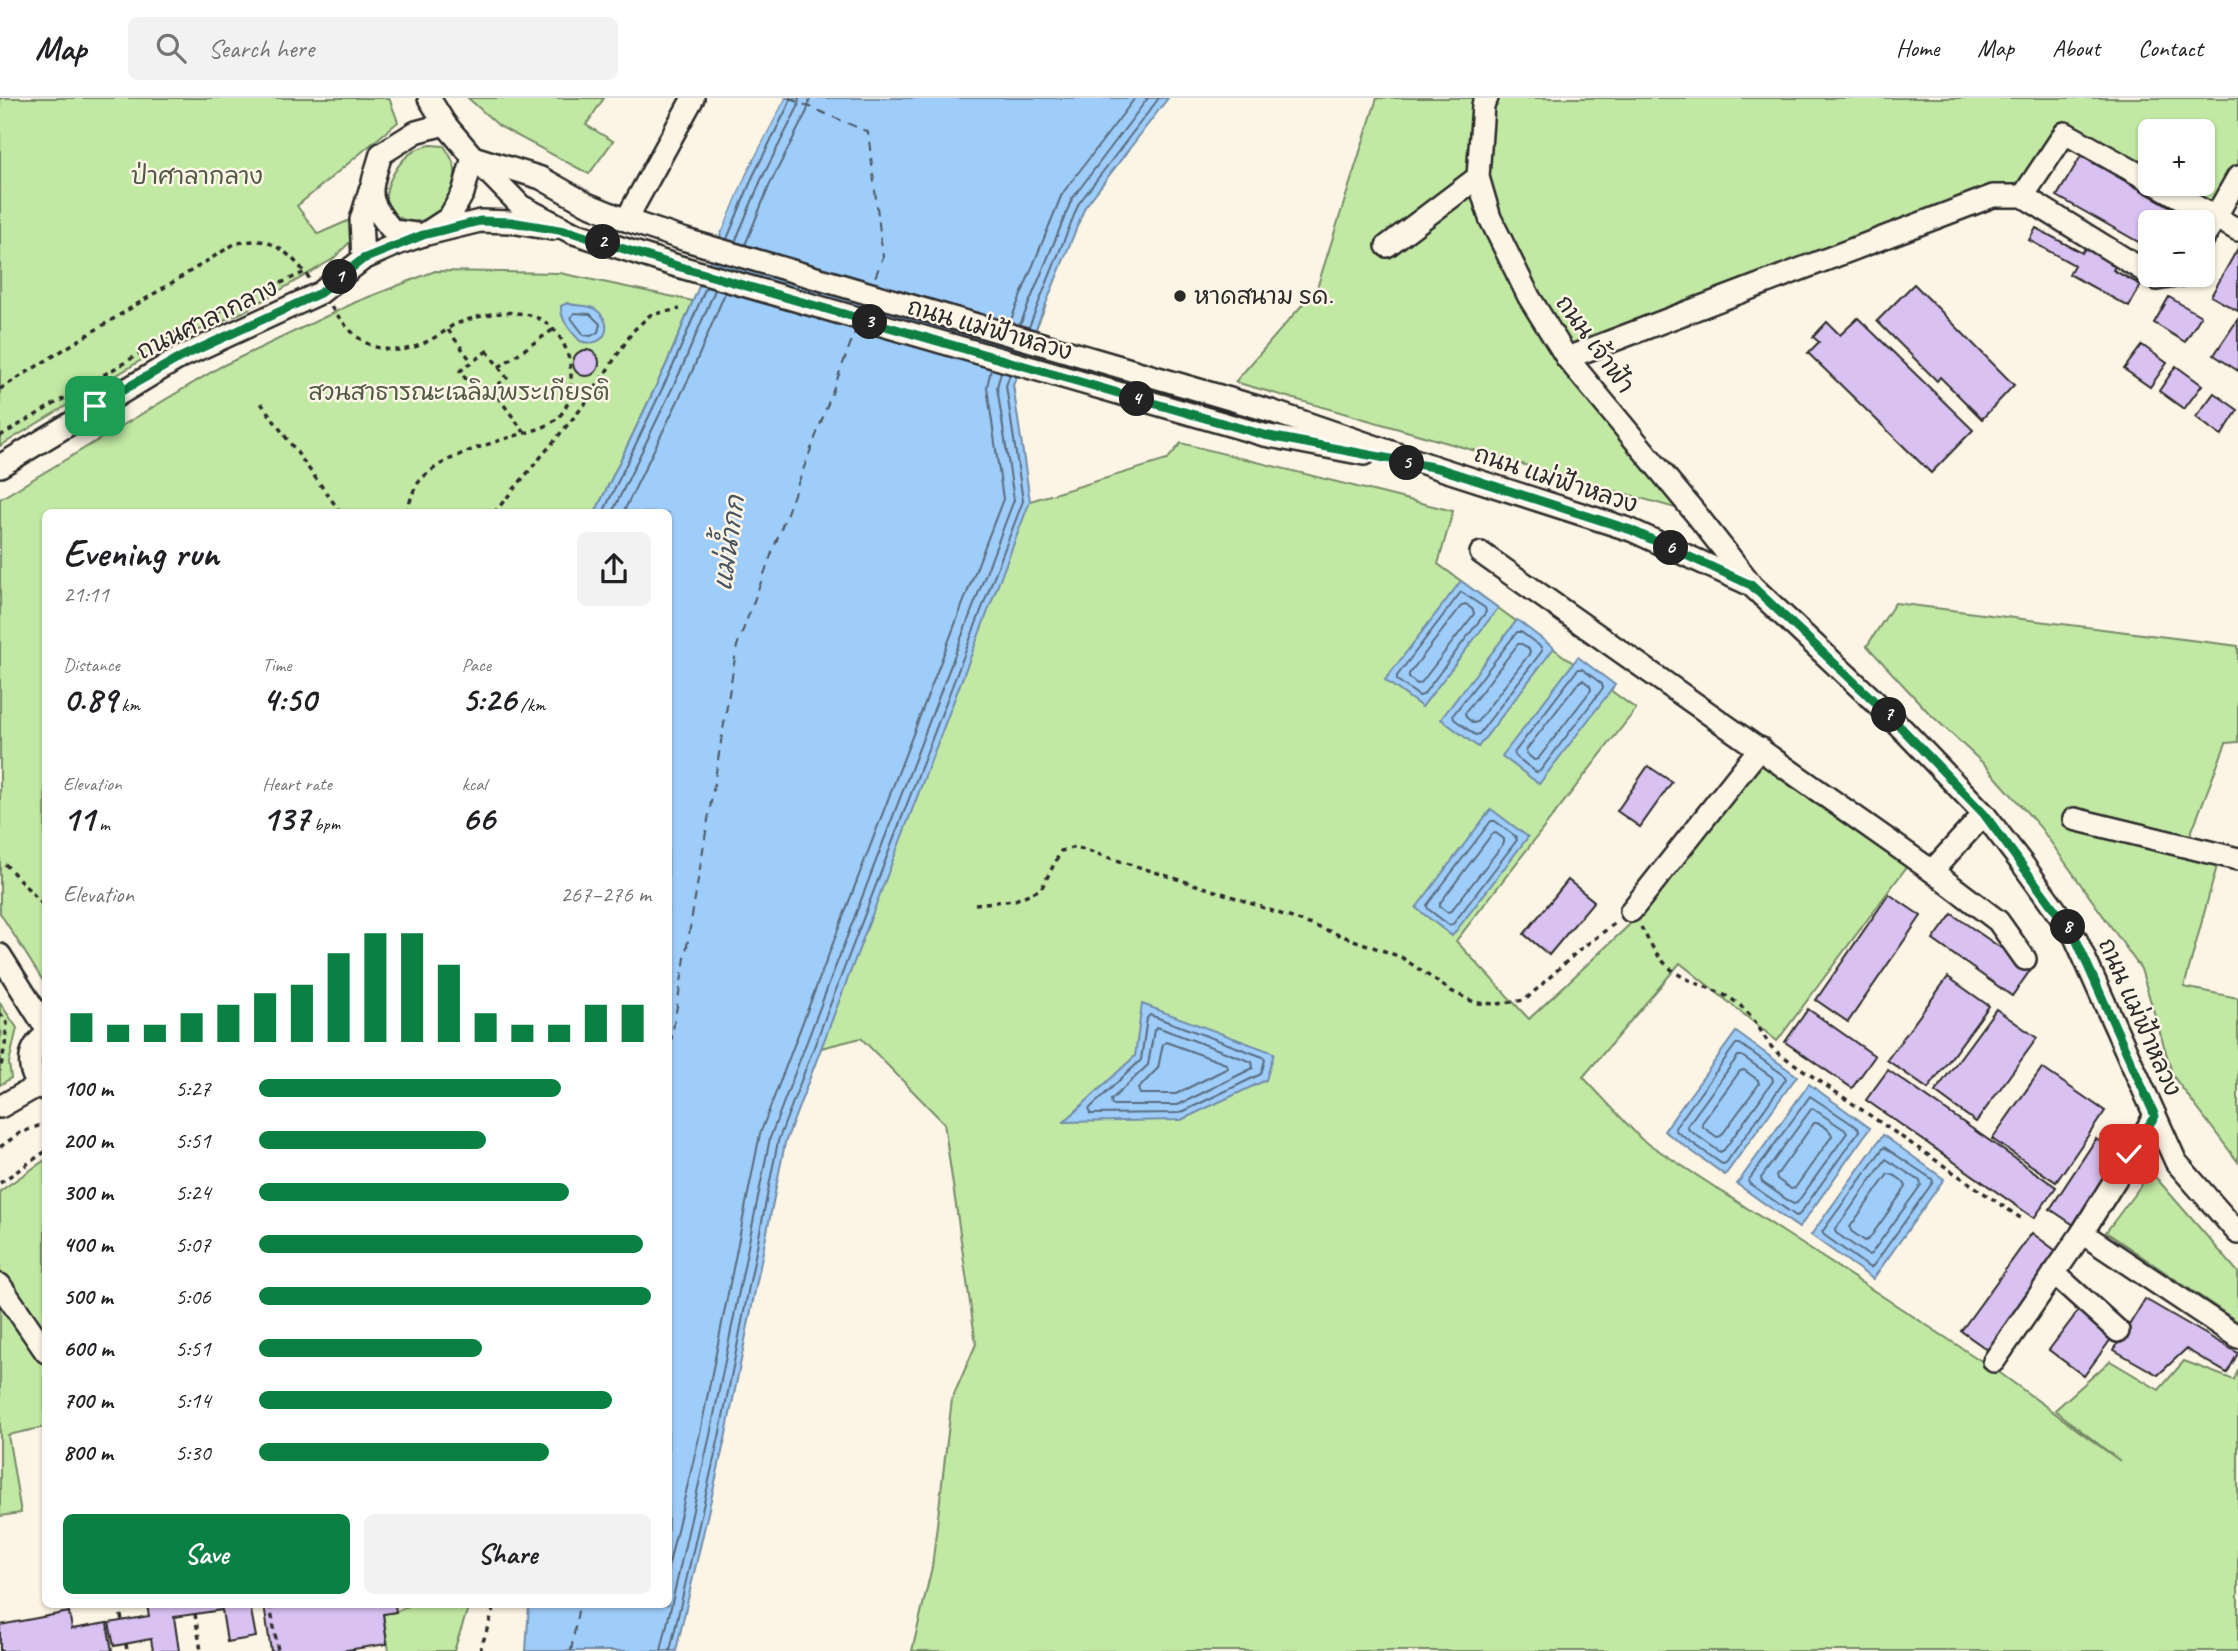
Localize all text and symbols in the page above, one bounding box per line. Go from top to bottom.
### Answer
search box [128,17,618,80]
text: Map [35,27,86,69]
icon: search [152,29,190,67]
text: Search here [208,32,314,65]
text: Home [1896,33,1939,63]
text: Map [1977,33,2014,63]
text: About [2052,33,2100,63]
text: Contact [2138,33,2203,63]
map controls [2138,119,2215,287]
button: + [2138,119,2215,196]
park label: ป่าศาลากลาง [131,161,263,191]
button: − [2138,210,2215,287]
pin: 2 [586,225,620,260]
text: 2 [598,229,607,253]
pin: 1 [322,260,358,294]
text: 1 [335,264,344,288]
street label: ถนนศาลากลาง [132,272,282,366]
place label: หาดสนาม รด. [1194,281,1333,311]
marker: หาดสนาม รด. [1172,288,1188,304]
street label: ถนน เจ้าฟ้า [1549,289,1641,399]
street label: ถนน แม่ฟ้าหลวง [904,291,1076,367]
pin: 3 [852,304,888,340]
text: 3 [865,309,874,333]
pin [65,376,125,436]
park label: สวนสาธารณะเฉลิมพระเกียรติ [308,377,610,407]
pin: 4 [1120,382,1154,416]
text: 4 [1132,386,1141,410]
icon: arrive [76,387,114,425]
street label: ถนน แม่ฟ้าหลวง [1471,438,1641,520]
pin: 5 [1390,446,1424,480]
text: 5 [1402,450,1411,474]
water label: แม่น้ำกก [698,491,752,593]
text: Evening run [63,530,219,577]
pin: 6 [1654,531,1688,566]
button: share [577,532,651,606]
text: 6 [1666,535,1675,559]
text: 21:11 [63,580,109,609]
text: Distance [63,653,120,677]
text: Time [262,653,291,677]
text: Pace [462,653,491,677]
text: 0.89 [63,677,117,722]
text: 4:50 [262,677,316,722]
text: 5:26 [462,677,516,722]
text: km [117,693,140,717]
text: /km [516,693,545,717]
pin: 7 [1871,698,1906,732]
text: 7 [1884,702,1893,726]
text: Elevation [63,772,121,796]
text: Heart rate [262,772,332,796]
text: kcal [462,772,487,796]
text: 11 [63,796,95,841]
text: 137 [262,796,309,841]
text: 66 [462,796,495,841]
text: m [95,812,110,836]
text: bpm [309,812,340,836]
text: Elevation [63,880,134,909]
text: 267–276 m [560,880,651,909]
pin: 8 [2050,910,2086,944]
text: 8 [2063,914,2072,938]
street label: ถนน แม่ฟ้าหลวง [2092,933,2188,1101]
text: 100 m [63,1074,113,1103]
text: 5:27 [175,1074,211,1103]
pin [2099,1124,2159,1184]
text: 200 m [63,1126,113,1155]
text: 5:51 [175,1126,211,1155]
icon: check [2110,1135,2148,1173]
text: 300 m [63,1178,113,1207]
text: 5:24 [175,1178,211,1207]
text: 400 m [63,1230,113,1259]
text: 5:07 [175,1230,211,1259]
text: 500 m [63,1282,112,1311]
text: 5:06 [175,1282,211,1311]
text: 600 m [63,1334,113,1363]
text: 5:51 [175,1334,211,1363]
text: 700 m [63,1386,113,1415]
text: 5:14 [175,1386,211,1415]
text: 800 m [63,1438,113,1467]
text: 5:30 [175,1438,211,1467]
button: Save [63,1514,350,1594]
button: Share [364,1514,651,1594]

